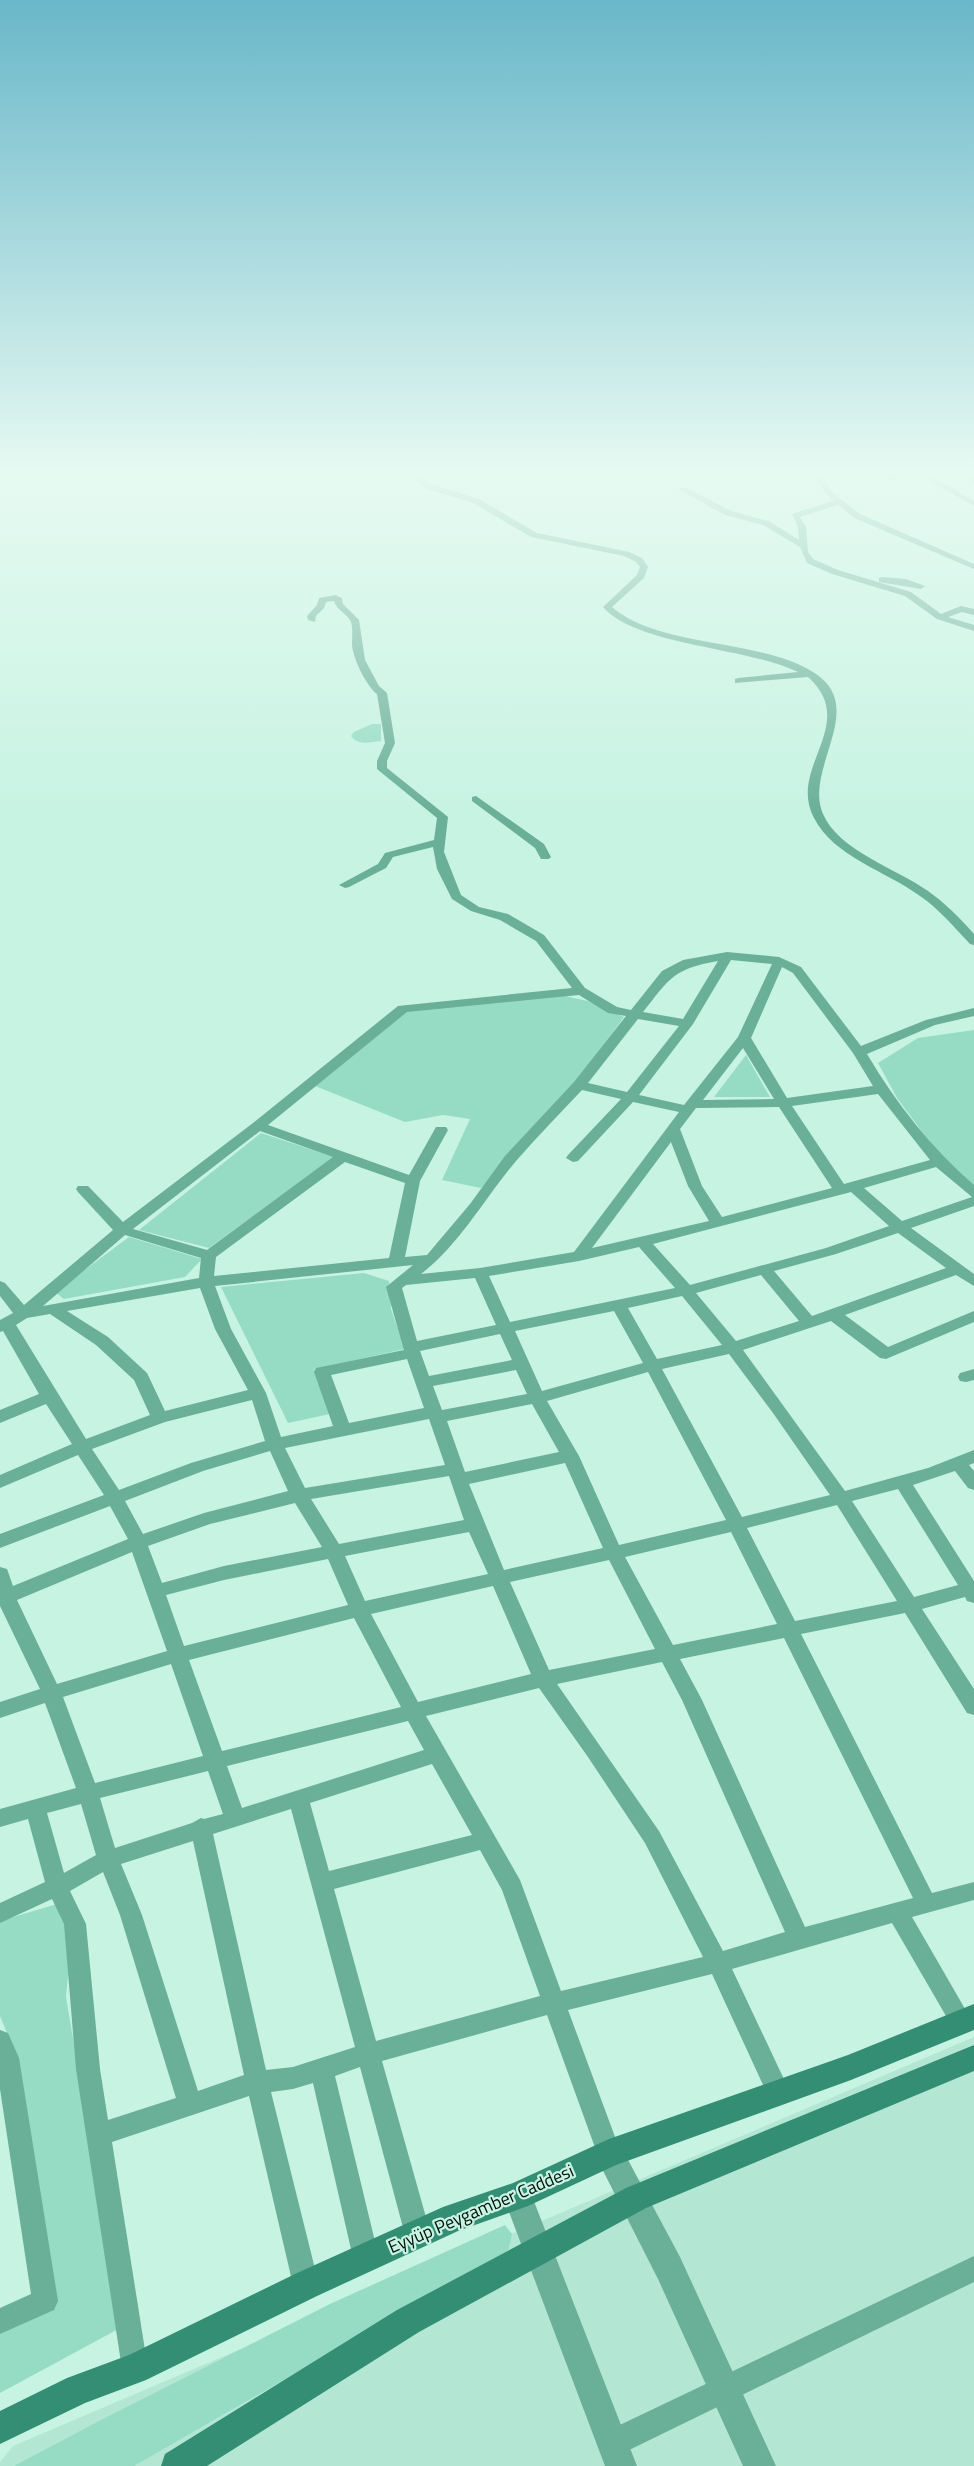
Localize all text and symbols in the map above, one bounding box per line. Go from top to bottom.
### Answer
street label: Eyyüp Peygamber Caddesi [384,2157,578,2260]

